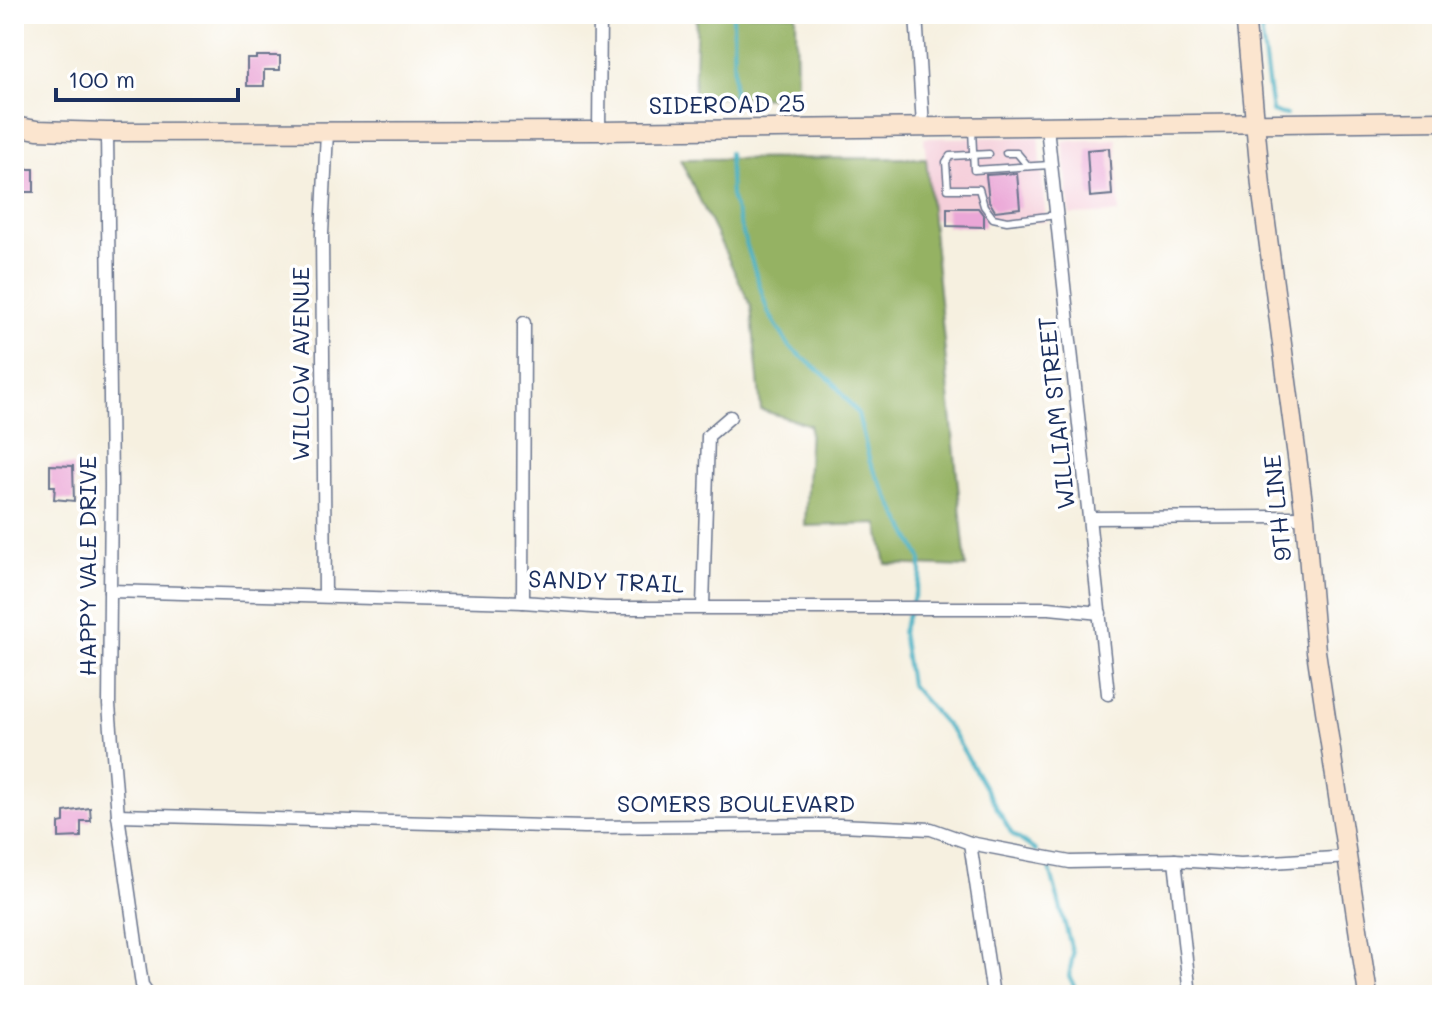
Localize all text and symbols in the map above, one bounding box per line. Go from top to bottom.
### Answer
scale bar [56,52,238,102]
text: 100 m [68,63,135,94]
street label: SIDEROAD 25 [648,87,806,120]
street label: WILLOW AVENUE [284,267,315,461]
street label: WILLIAM STREET [1030,315,1081,511]
street label: 9TH LINE [1256,453,1298,563]
street label: HAPPY VALE DRIVE [71,456,102,676]
street label: SANDY TRAIL [527,562,685,599]
street label: SOMERS BOULEVARD [617,787,855,818]

